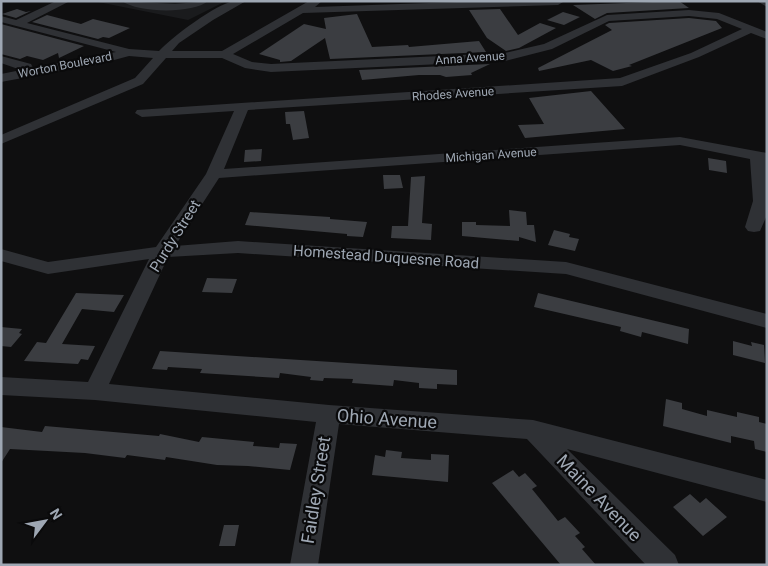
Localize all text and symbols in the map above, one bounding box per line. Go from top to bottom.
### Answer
street label: Worton Boulevard [17,49,113,81]
street label: Anna Avenue [435,49,505,67]
street label: Rhodes Avenue [411,84,495,104]
street label: Michigan Avenue [445,145,537,165]
street label: Purdy Street [146,197,204,275]
street label: Homestead Duquesne Road [292,242,480,272]
street label: Ohio Avenue [336,405,438,432]
street label: Faidley Street [297,435,334,545]
street label: Maine Avenue [553,450,646,545]
north arrow [20,496,70,546]
text: N [47,506,65,523]

